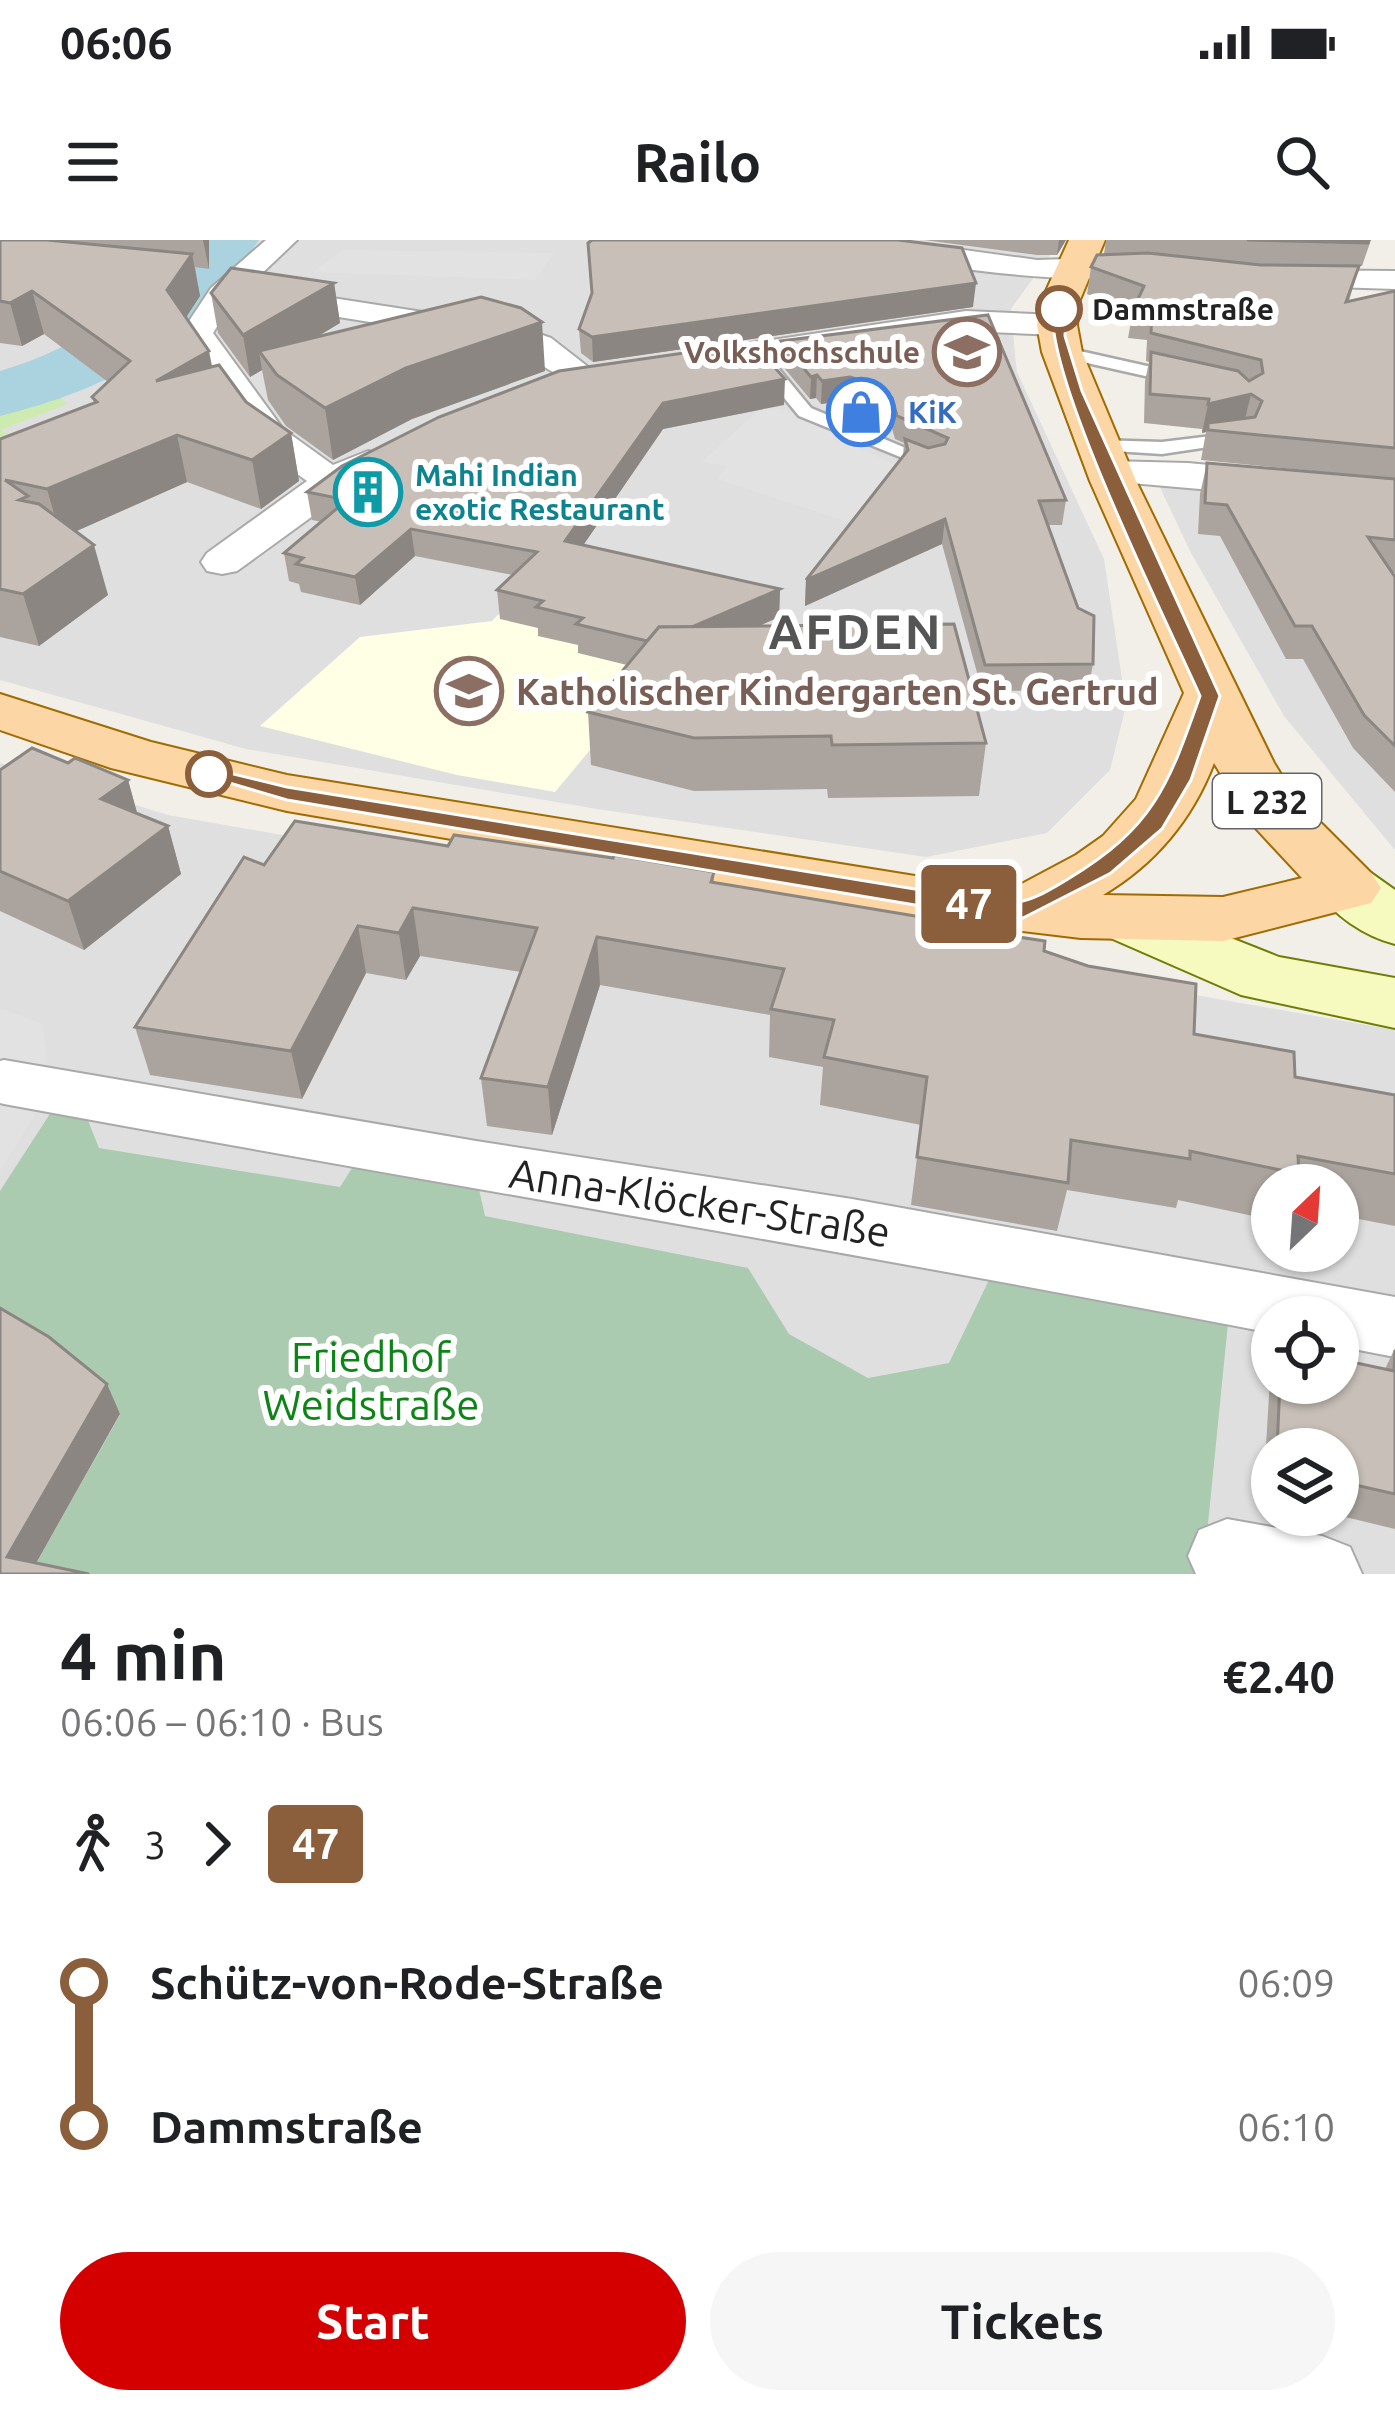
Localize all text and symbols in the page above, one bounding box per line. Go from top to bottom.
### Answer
text: 06:06 [60,17,173,68]
icon: menu [60,129,126,195]
icon: search [1269,129,1335,195]
text: Railo [634,132,761,192]
marker: Dammstraße [1037,287,1081,331]
place label: Dammstraße [1092,292,1274,326]
school or university icon: Volkshochschule [932,317,1002,387]
place label: Volkshochschule [684,335,920,369]
shop icon: KiK [826,377,896,447]
place label: KiK [908,395,957,429]
building icon: Mahi Indian exotic Restaurant [333,457,403,527]
place label: Mahi Indian exotic Restaurant [415,458,665,526]
district label: AFDEN [768,604,944,658]
school or university icon: Katholischer Kindergarten St. Gertrud [434,656,504,726]
place label: Katholischer Kindergarten St. Gertrud [516,671,1159,712]
unlabelled marker [187,752,231,796]
road number: L 232 [1213,774,1321,828]
line badge: 47 [915,865,1023,943]
text: 47 [945,880,993,927]
street label: Anna-Klöcker-Straße [506,1149,894,1255]
north arrow [1251,1164,1359,1272]
map controls [1251,1164,1359,1536]
button: locate [1251,1296,1359,1404]
park label: Friedhof Weidstraße [263,1333,479,1428]
button: layers [1251,1428,1359,1536]
text: 4 min [60,1618,227,1692]
text: €2.40 [1222,1651,1335,1702]
text: 06:06 – 06:10 · Bus [60,1700,384,1743]
icon: walk [60,1811,126,1877]
icon: forward [184,1811,250,1877]
text: 47 [292,1820,339,1867]
text: 3 [144,1823,166,1866]
text: Schütz-von-Rode-Straße [150,1957,664,2008]
text: 06:09 [1237,1961,1335,2004]
text: Dammstraße [150,2101,423,2152]
text: 06:10 [1237,2105,1335,2148]
button: Start [60,2252,686,2390]
button: Tickets [710,2252,1335,2390]

